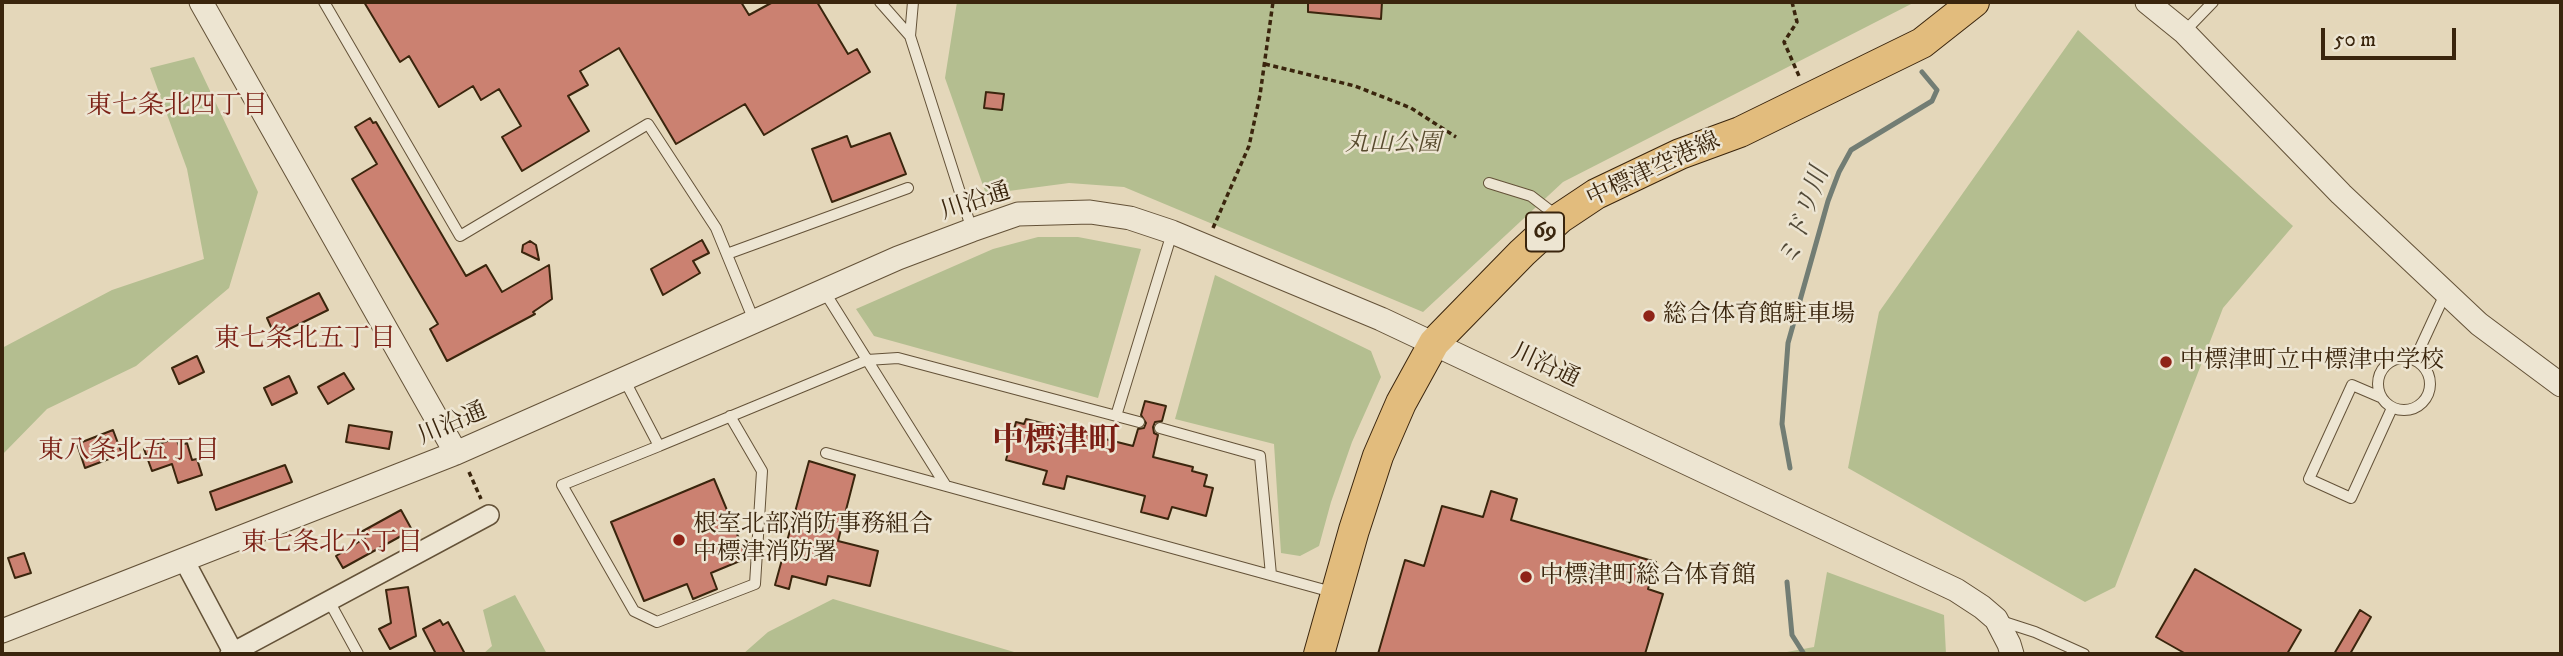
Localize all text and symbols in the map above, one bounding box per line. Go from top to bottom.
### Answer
scale bar [2325,14,2460,58]
text: 50 m [2334,27,2376,53]
district label: 東七条北四丁目 [86,92,268,124]
street label: 中標津空港線 [1583,128,1725,214]
park label: 丸山公園 [1345,131,1441,159]
water label: ミドリ川 [1774,164,1838,272]
street label: 川沿通 [937,178,1015,228]
road number: 69 [1526,213,1564,252]
place label: 総合体育館駐車場 [1663,302,1855,330]
marker: 総合体育館駐車場 [1641,308,1657,324]
district label: 東七条北五丁目 [214,325,396,357]
street label: 川沿通 [1506,339,1584,395]
place label: 中標津町立中標津中学校 [2180,348,2444,376]
marker: 中標津町立中標津中学校 [2158,354,2174,370]
street label: 川沿通 [414,398,492,452]
district label: 中標津町 [992,424,1120,462]
district label: 東八条北五丁目 [38,437,220,469]
place label: 根室北部消防事務組合 中標津消防署 [693,512,933,568]
district label: 東七条北六丁目 [241,529,423,561]
marker: 根室北部消防事務組合 中標津消防署 [671,532,687,548]
place label: 中標津町総合体育館 [1540,563,1756,591]
marker: 中標津町総合体育館 [1518,569,1534,585]

